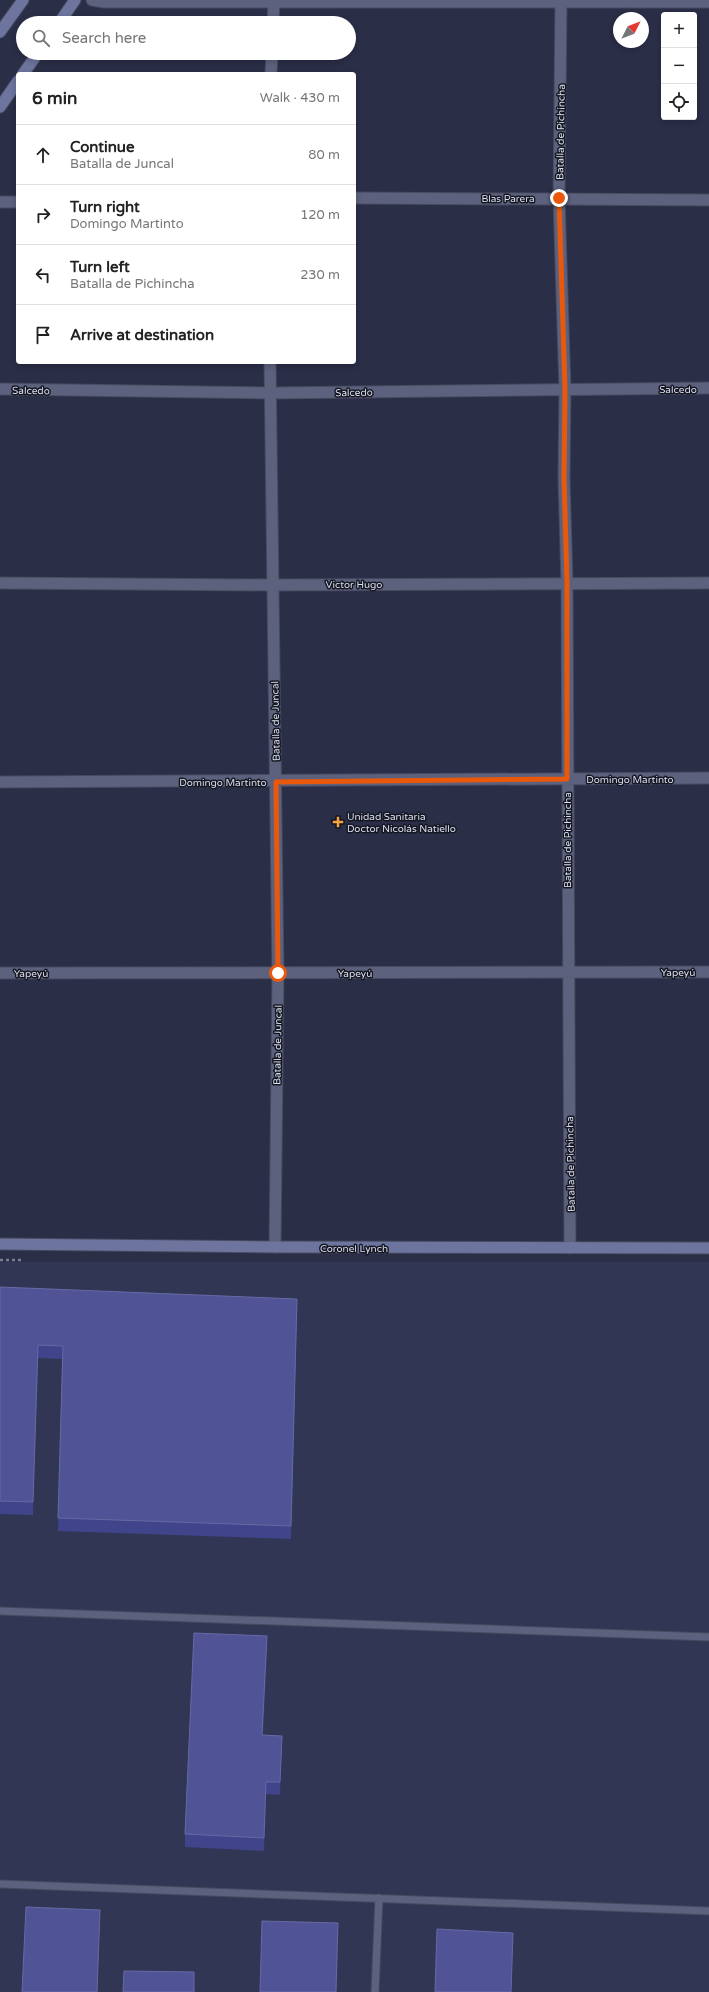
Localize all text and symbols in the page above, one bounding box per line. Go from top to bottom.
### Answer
north arrow [613,12,649,48]
map controls [661,12,697,120]
button: + [661,12,697,48]
search box [16,16,356,60]
icon: search [30,27,52,49]
text: Search here [62,29,146,47]
button: − [661,48,697,84]
street label: Batalla de Pichincha [554,84,568,180]
button: locate [661,84,697,120]
text: 6 min [32,88,77,109]
text: Walk · 430 m [260,90,340,106]
text: Continue [70,138,134,156]
icon: ahead [32,144,54,166]
text: 80 m [308,147,340,163]
text: Batalla de Juncal [70,156,174,172]
route end [550,189,568,207]
street label: Blas Parera [481,193,535,205]
text: Turn right [70,198,140,216]
icon: right [32,204,54,226]
text: 120 m [300,207,340,223]
text: Domingo Martinto [70,216,184,232]
text: Turn left [70,258,130,276]
icon: left [32,264,54,286]
text: 230 m [300,267,340,283]
text: Batalla de Pichincha [70,276,195,292]
icon: arrive [32,324,54,346]
text: Arrive at destination [70,326,214,344]
street label: Salcedo [659,384,697,396]
street label: Salcedo [12,385,50,397]
street label: Salcedo [335,387,373,399]
street label: Victor Hugo [326,579,382,591]
street label: Batalla de Juncal [269,681,283,761]
street label: Domingo Martinto [586,774,674,786]
street label: Domingo Martinto [179,777,267,789]
street label: Batalla de Pichincha [562,792,574,888]
place label: Unidad Sanitaria Doctor Nicolás Natiello [347,811,456,835]
marker: Unidad Sanitaria Doctor Nicolás Natiello [332,816,344,828]
route start [269,964,287,982]
street label: Yapeyú [661,967,695,979]
street label: Yapeyú [14,968,48,980]
street label: Yapeyú [338,968,372,980]
street label: Batalla de Juncal [271,1005,285,1085]
street label: Batalla de Pichincha [564,1116,578,1212]
street label: Coronel Lynch [320,1243,388,1255]

